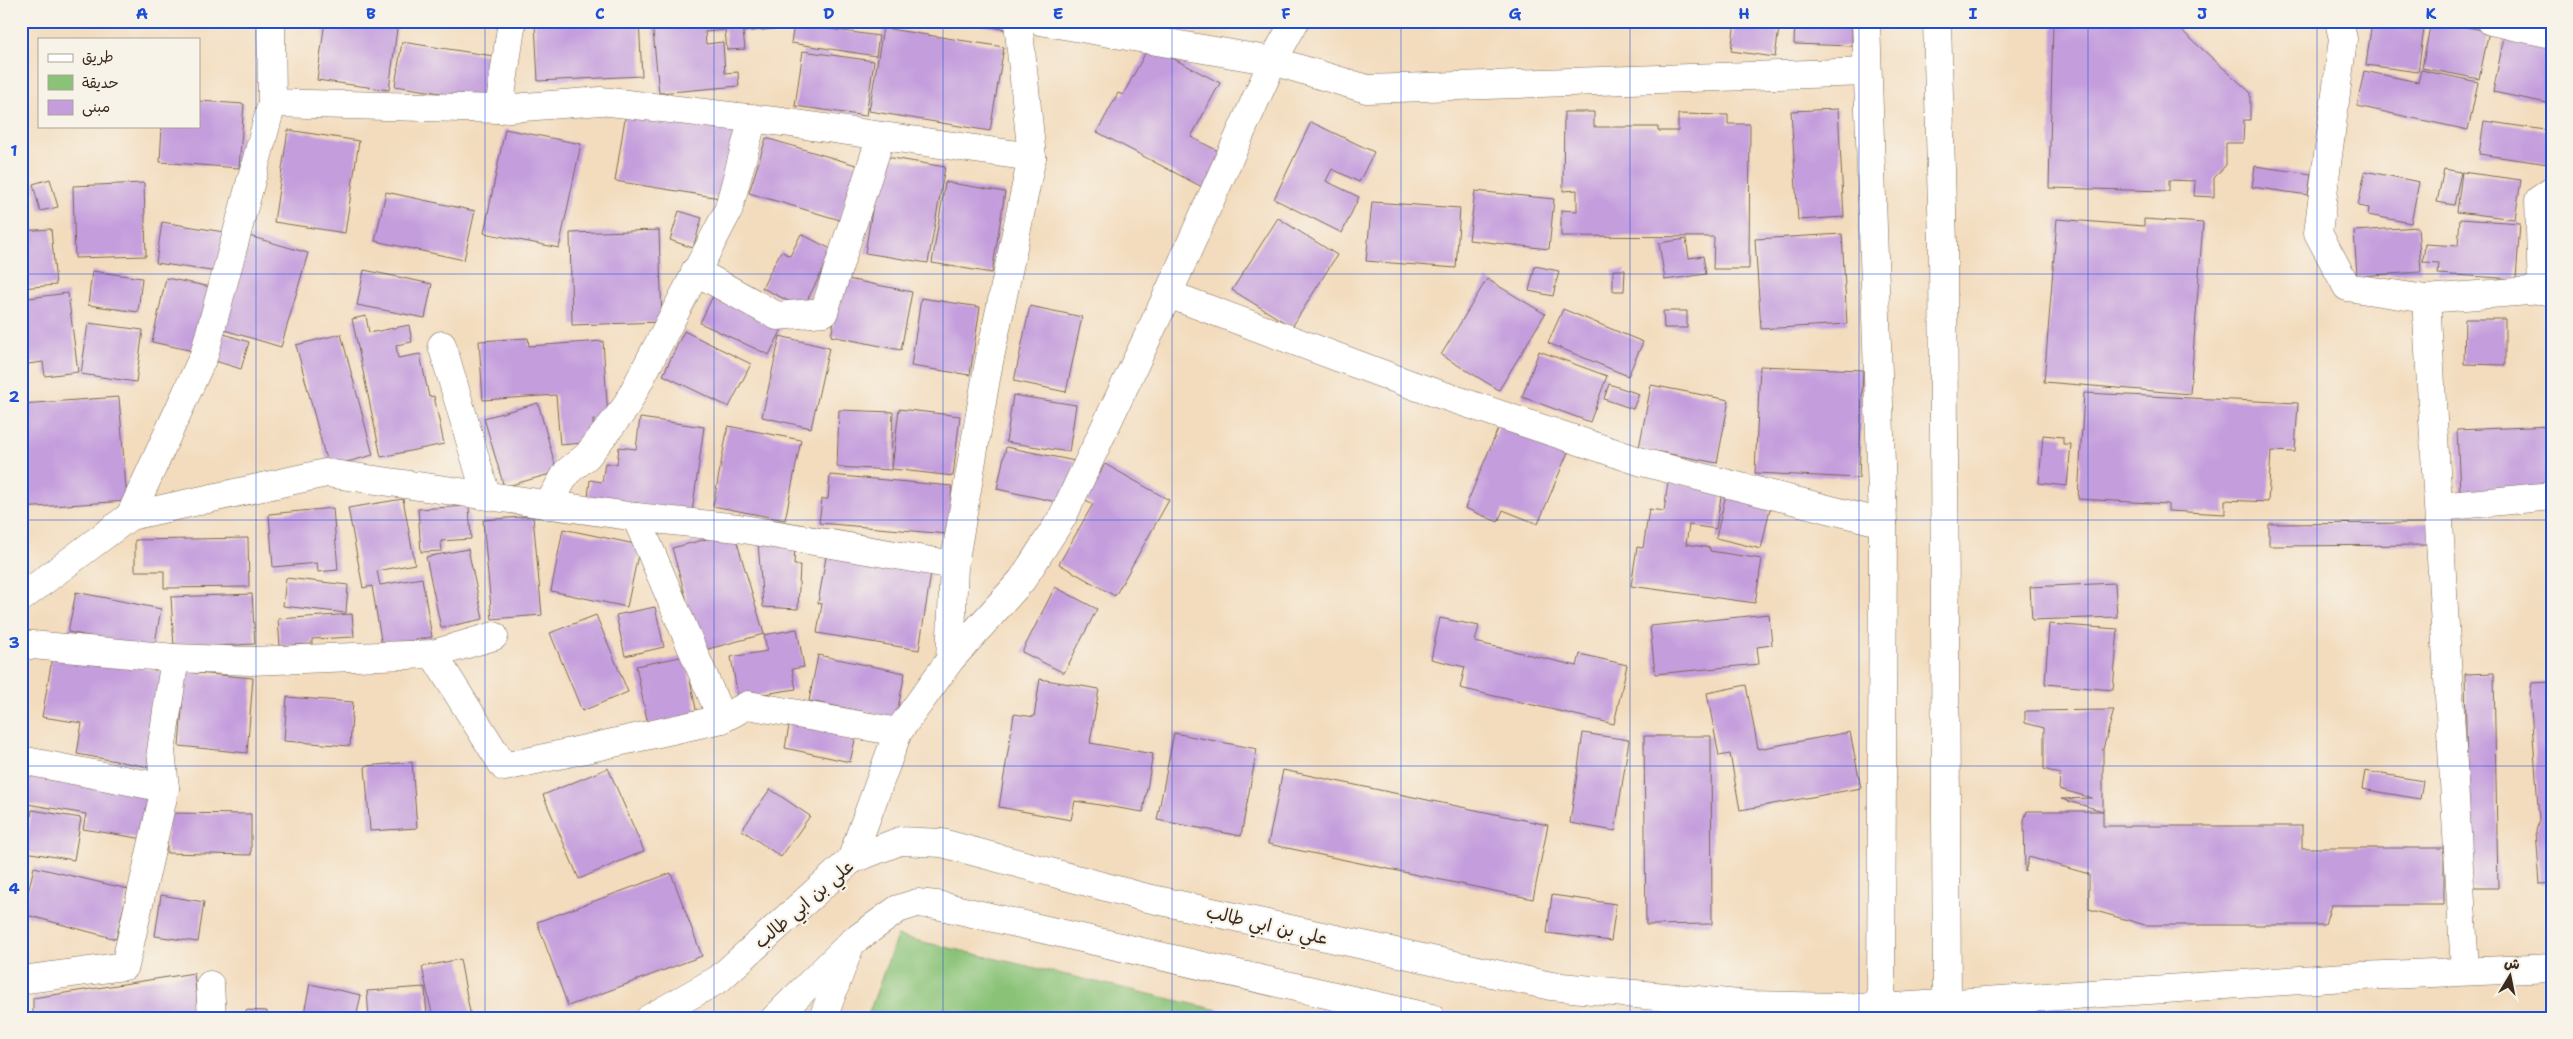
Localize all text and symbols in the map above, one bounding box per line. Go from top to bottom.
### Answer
text: A [136,3,148,24]
text: B [366,3,376,24]
text: C [595,3,605,24]
text: D [823,3,835,24]
text: E [1053,3,1063,24]
text: F [1281,3,1291,24]
text: G [1509,3,1522,24]
text: H [1738,3,1750,24]
text: I [1969,3,1978,24]
text: J [2197,3,2207,24]
text: K [2426,3,2437,24]
legend [38,38,200,128]
text: طريق [82,47,114,67]
text: حديقة [82,73,119,93]
text: مبنى [82,97,110,117]
text: 1 [10,140,18,161]
text: 2 [8,386,20,407]
text: 3 [8,632,20,653]
street label: علي بن ابي طالب [749,854,861,957]
text: 4 [8,878,20,899]
street label: علي بن ابي طالب [1203,899,1330,955]
north arrow [2486,952,2536,1002]
text: ش [2503,953,2521,973]

